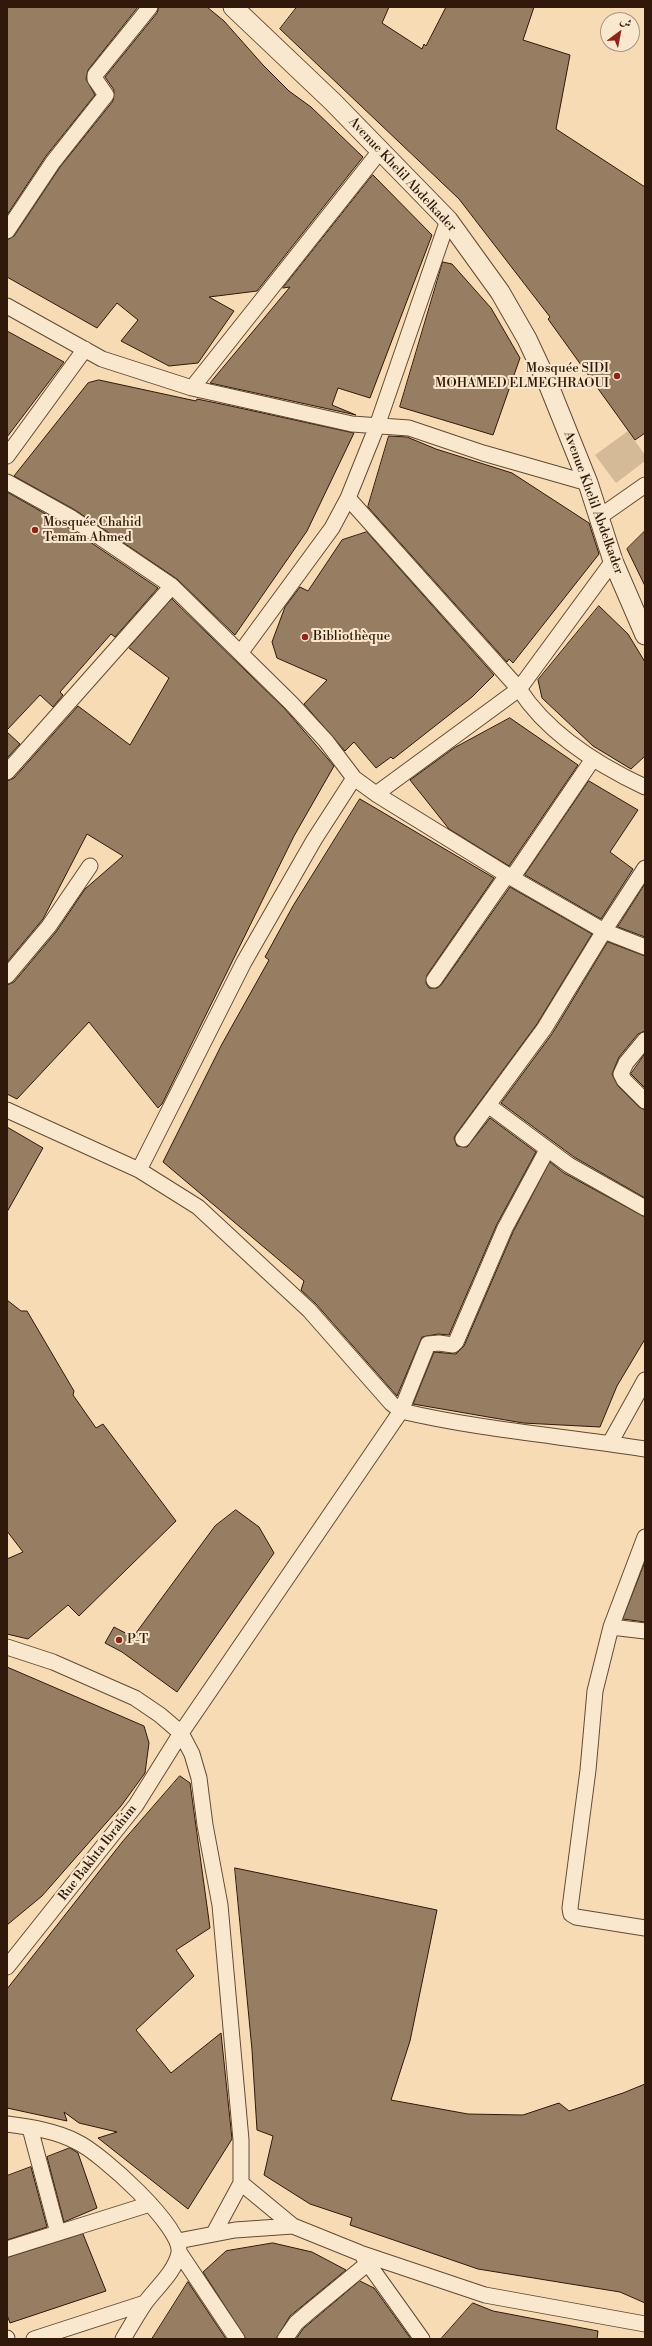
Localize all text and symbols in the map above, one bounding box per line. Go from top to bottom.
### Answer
north arrow [600,12,640,52]
text: ش [617,14,634,31]
street label: Avenue Khelil Abdelkader [345,114,459,236]
place label: Mosquée SIDI MOHAMED ELMEGHRAOUI [435,361,609,392]
marker: Mosquée SIDI MOHAMED ELMEGHRAOUI [612,371,622,381]
street label: Avenue Khelil Abdelkader [560,429,626,577]
place label: Mosquée Chahid Temam Ahmed [43,515,141,546]
marker: Mosquée Chahid Temam Ahmed [30,525,40,535]
place label: Bibliothèque [313,629,390,645]
marker: Bibliothèque [300,632,310,642]
place label: P-T [127,1632,148,1648]
marker: P-T [114,1635,124,1645]
street label: Rue Bakhta Ibrahim [56,1802,140,1904]

